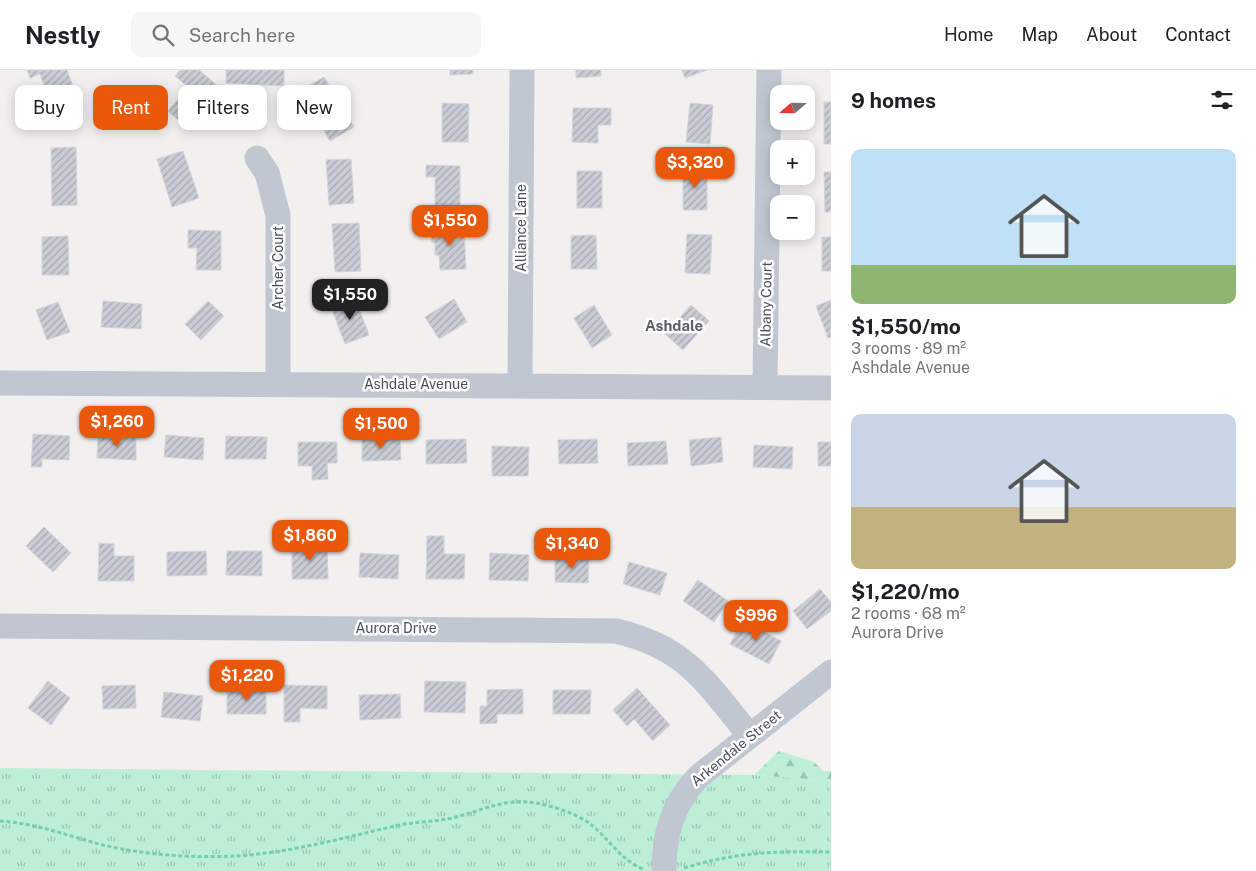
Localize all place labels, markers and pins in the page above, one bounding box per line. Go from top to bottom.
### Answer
pin: $3,320 [654,146,736,189]
pin: $1,550 [409,204,491,247]
pin: $1,550 [309,278,391,321]
pin: $1,260 [76,406,158,448]
pin: $1,500 [340,408,422,450]
pin: $1,860 [269,520,351,562]
pin: $1,340 [531,528,613,570]
pin: $996 [726,600,786,642]
pin: $1,220 [206,660,288,702]

